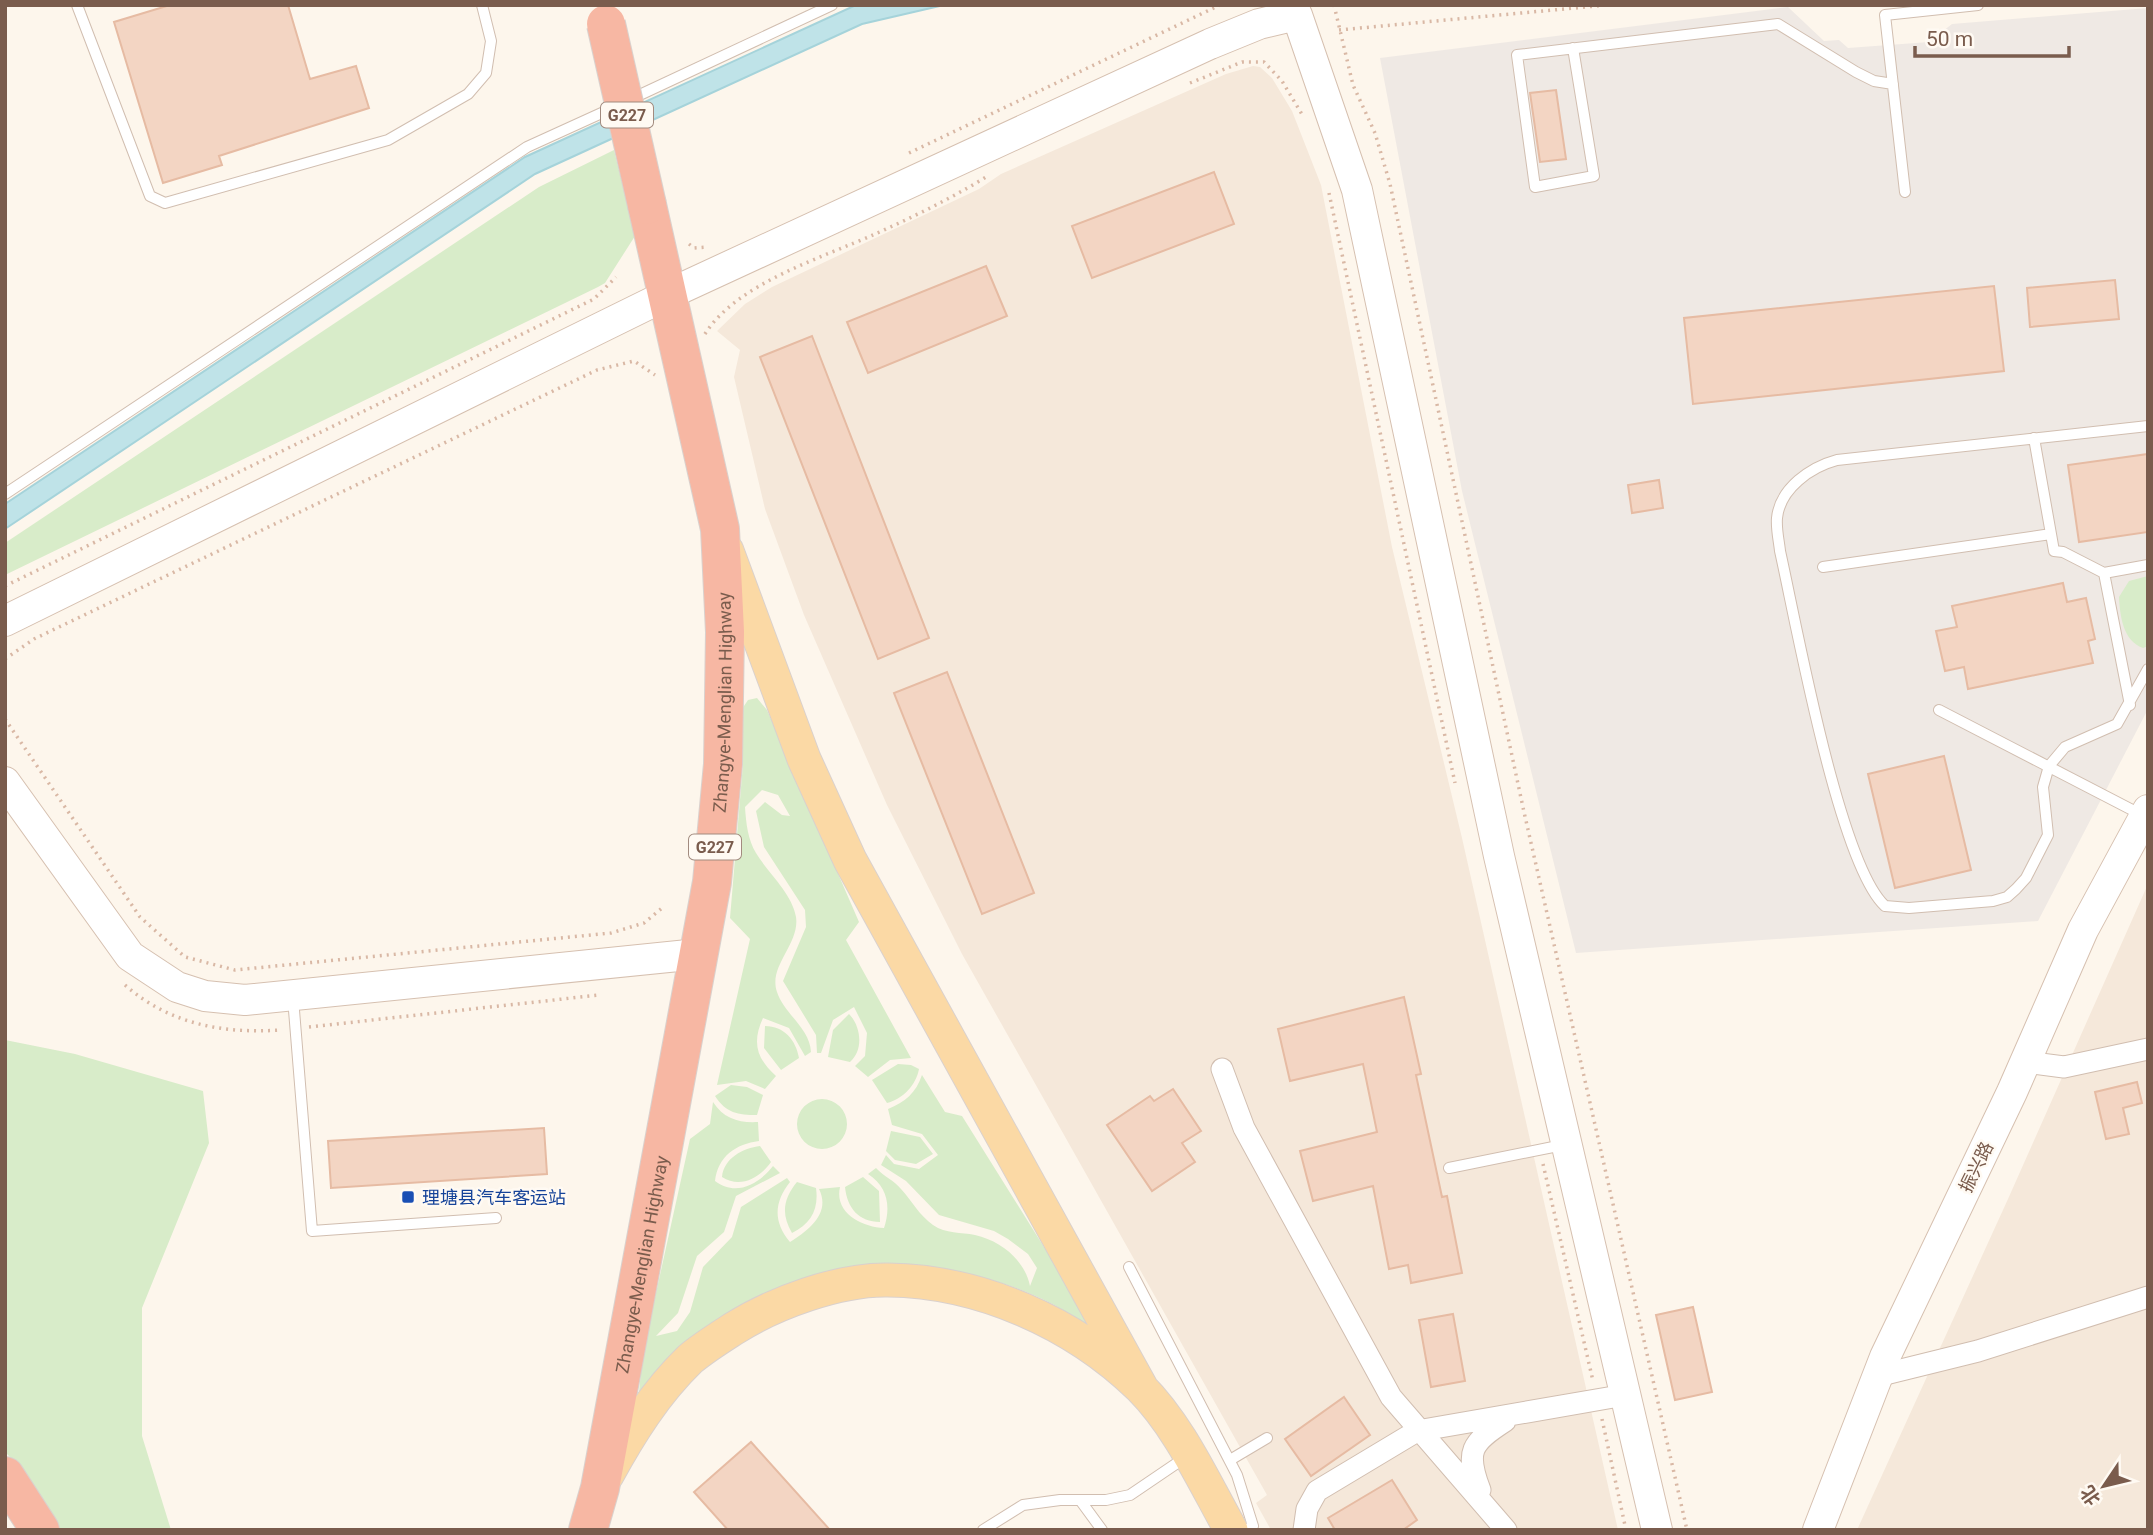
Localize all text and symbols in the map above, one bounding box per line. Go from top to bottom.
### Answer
scale bar [1915,14,2069,58]
text: 50 m [1926,27,1973,51]
road number: G227 [601,102,653,127]
street label: Zhangye-Menglian Highway [708,591,736,814]
road number: G227 [689,834,741,860]
street label: 振兴路 [1955,1138,1997,1196]
street label: Zhangye-Menglian Highway [611,1154,672,1375]
place label: 理塘县汽车客运站 [422,1187,566,1208]
marker: 理塘县汽车客运站 [400,1189,416,1205]
north arrow [2069,1451,2139,1521]
text: 北 [2076,1481,2105,1510]

